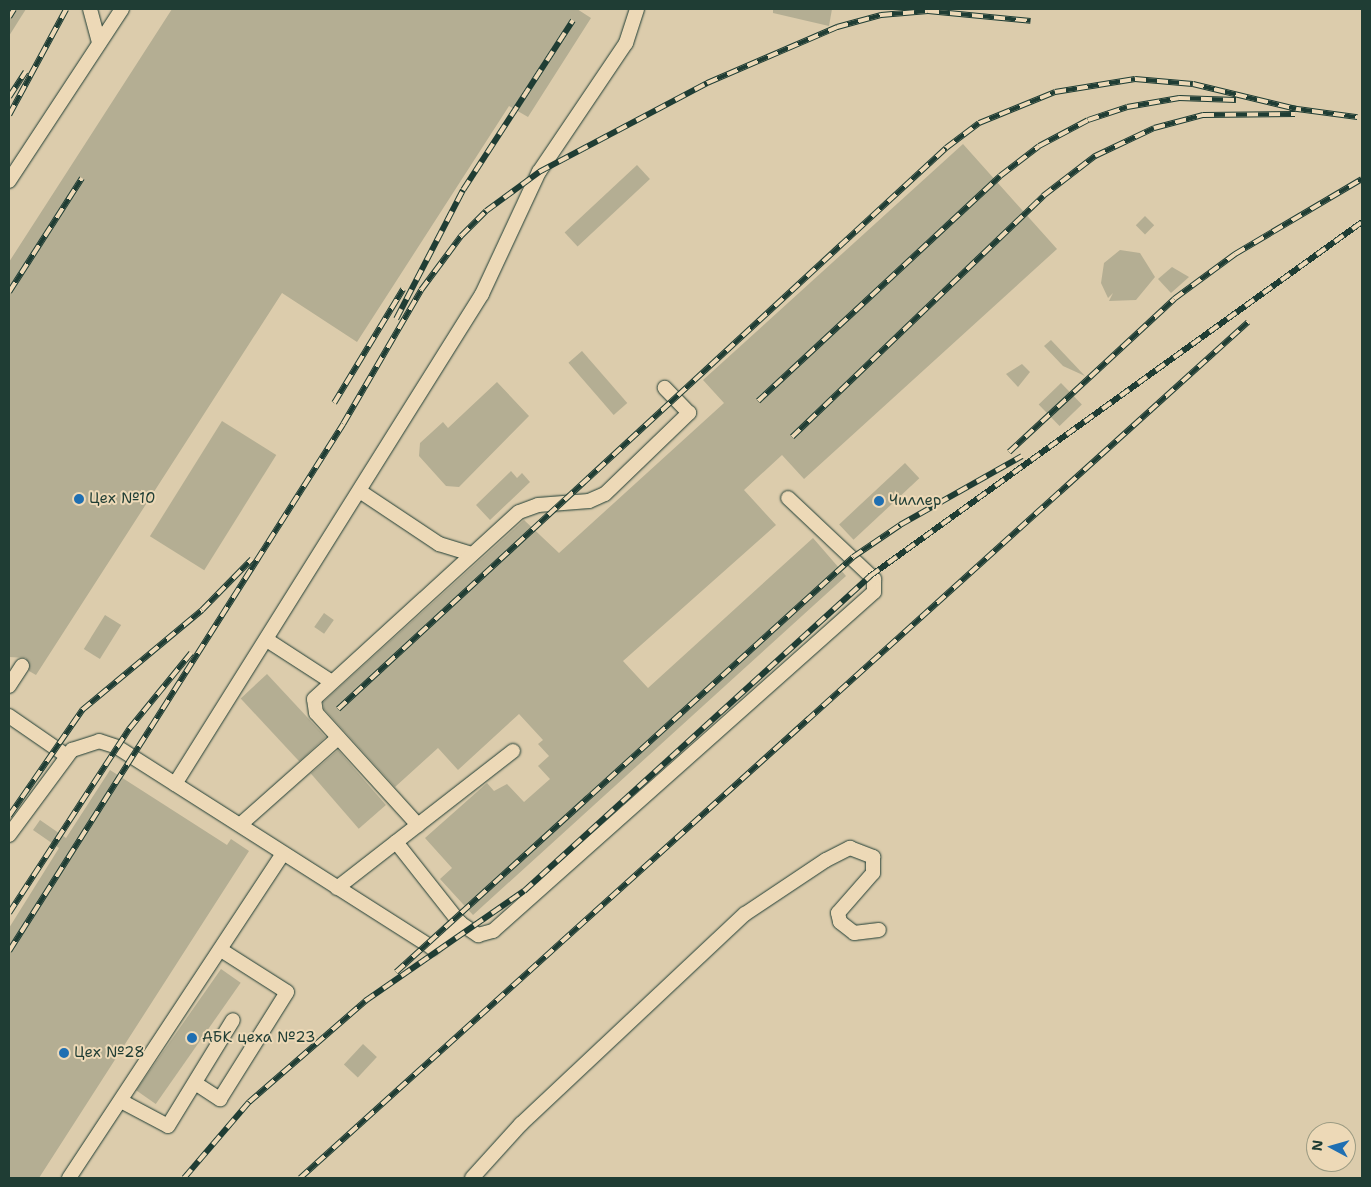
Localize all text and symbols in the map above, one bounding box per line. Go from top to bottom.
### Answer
place label: Цех №10 [89,490,155,508]
place label: Чиллер [889,492,941,510]
marker: Цех №10 [73,493,85,505]
marker: Чиллер [873,495,885,507]
place label: АБК цеха №23 [202,1029,315,1047]
marker: АБК цеха №23 [186,1032,198,1044]
place label: Цех №28 [74,1044,145,1062]
marker: Цех №28 [58,1047,70,1059]
north arrow [1306,1122,1356,1172]
text: N [1308,1139,1327,1152]

